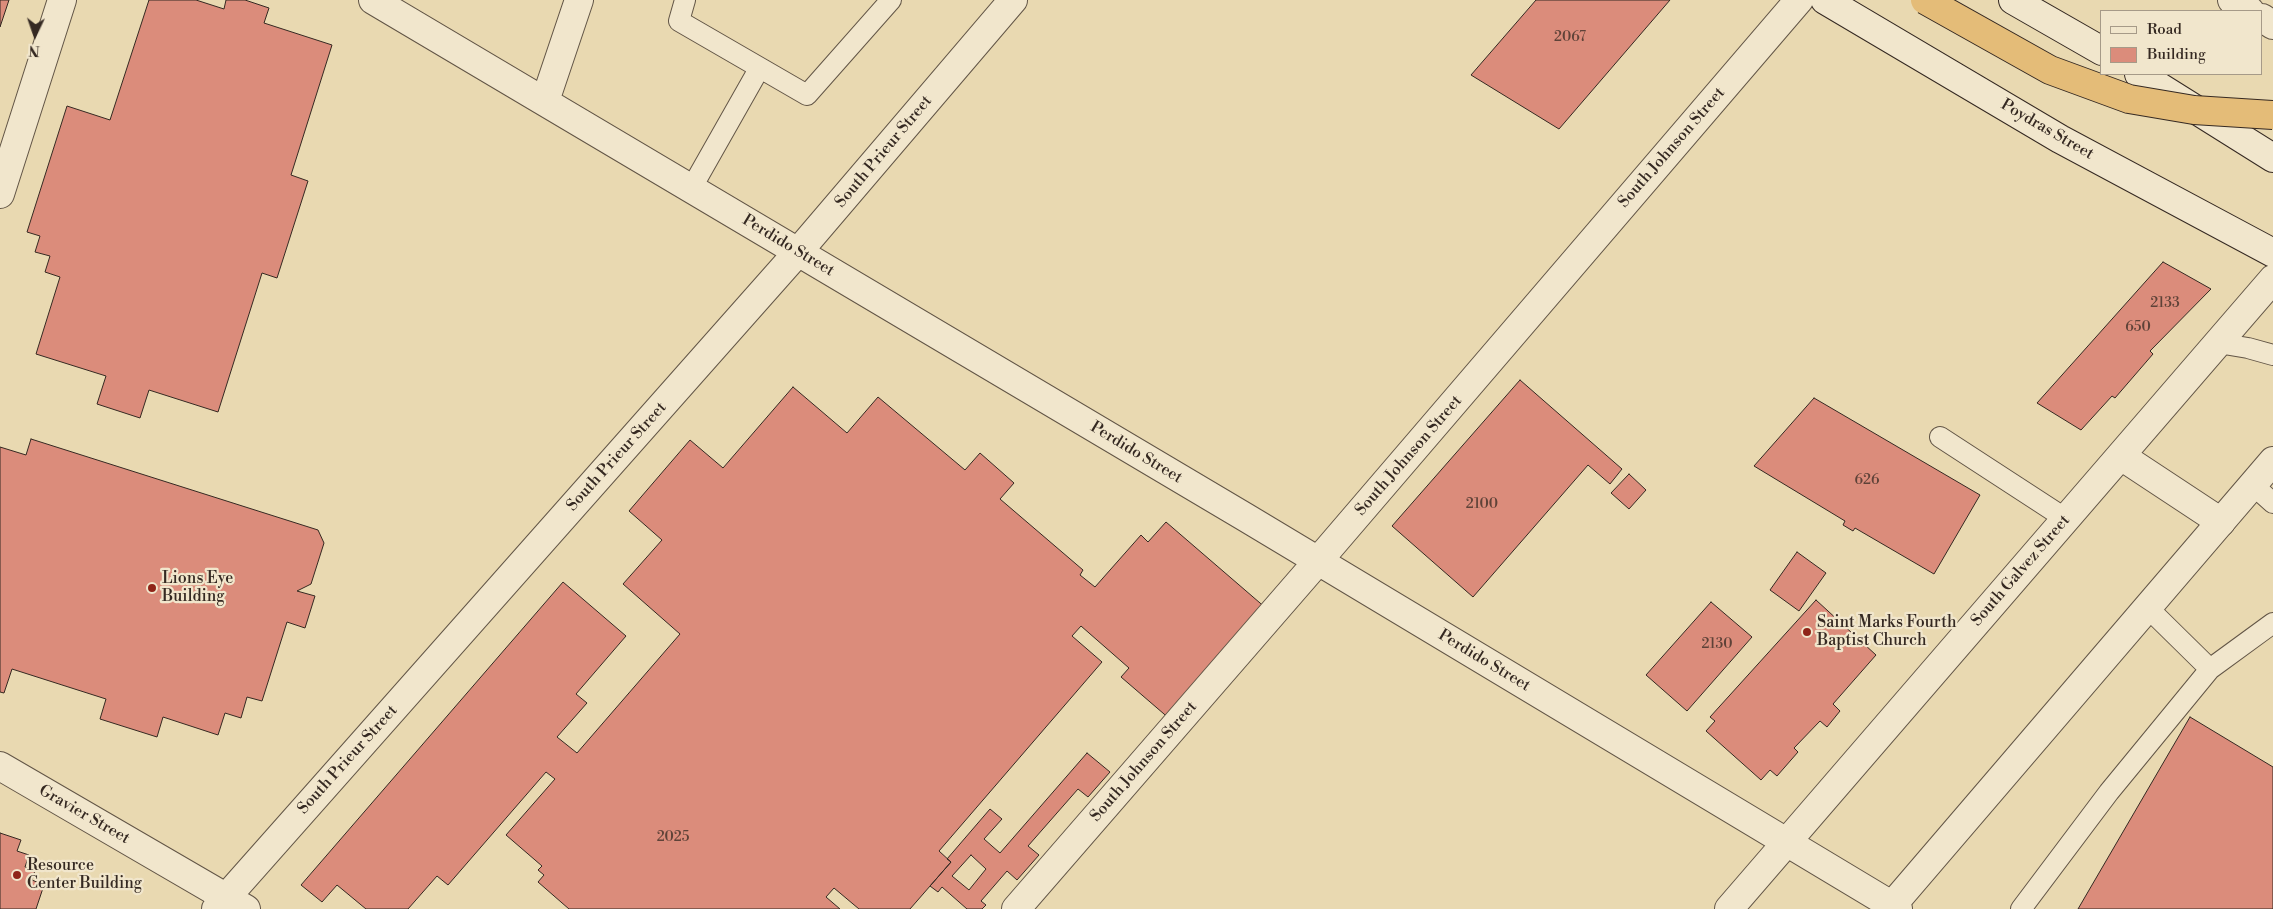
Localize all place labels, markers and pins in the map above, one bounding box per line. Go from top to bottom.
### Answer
place label: Lions Eye Building [162,569,233,607]
marker: Lions Eye Building [146,582,158,594]
place label: Saint Marks Fourth Baptist Church [1817,613,1957,651]
marker: Saint Marks Fourth Baptist Church [1801,626,1813,638]
place label: Resource Center Building [27,856,142,894]
marker: Resource Center Building [11,869,23,881]

